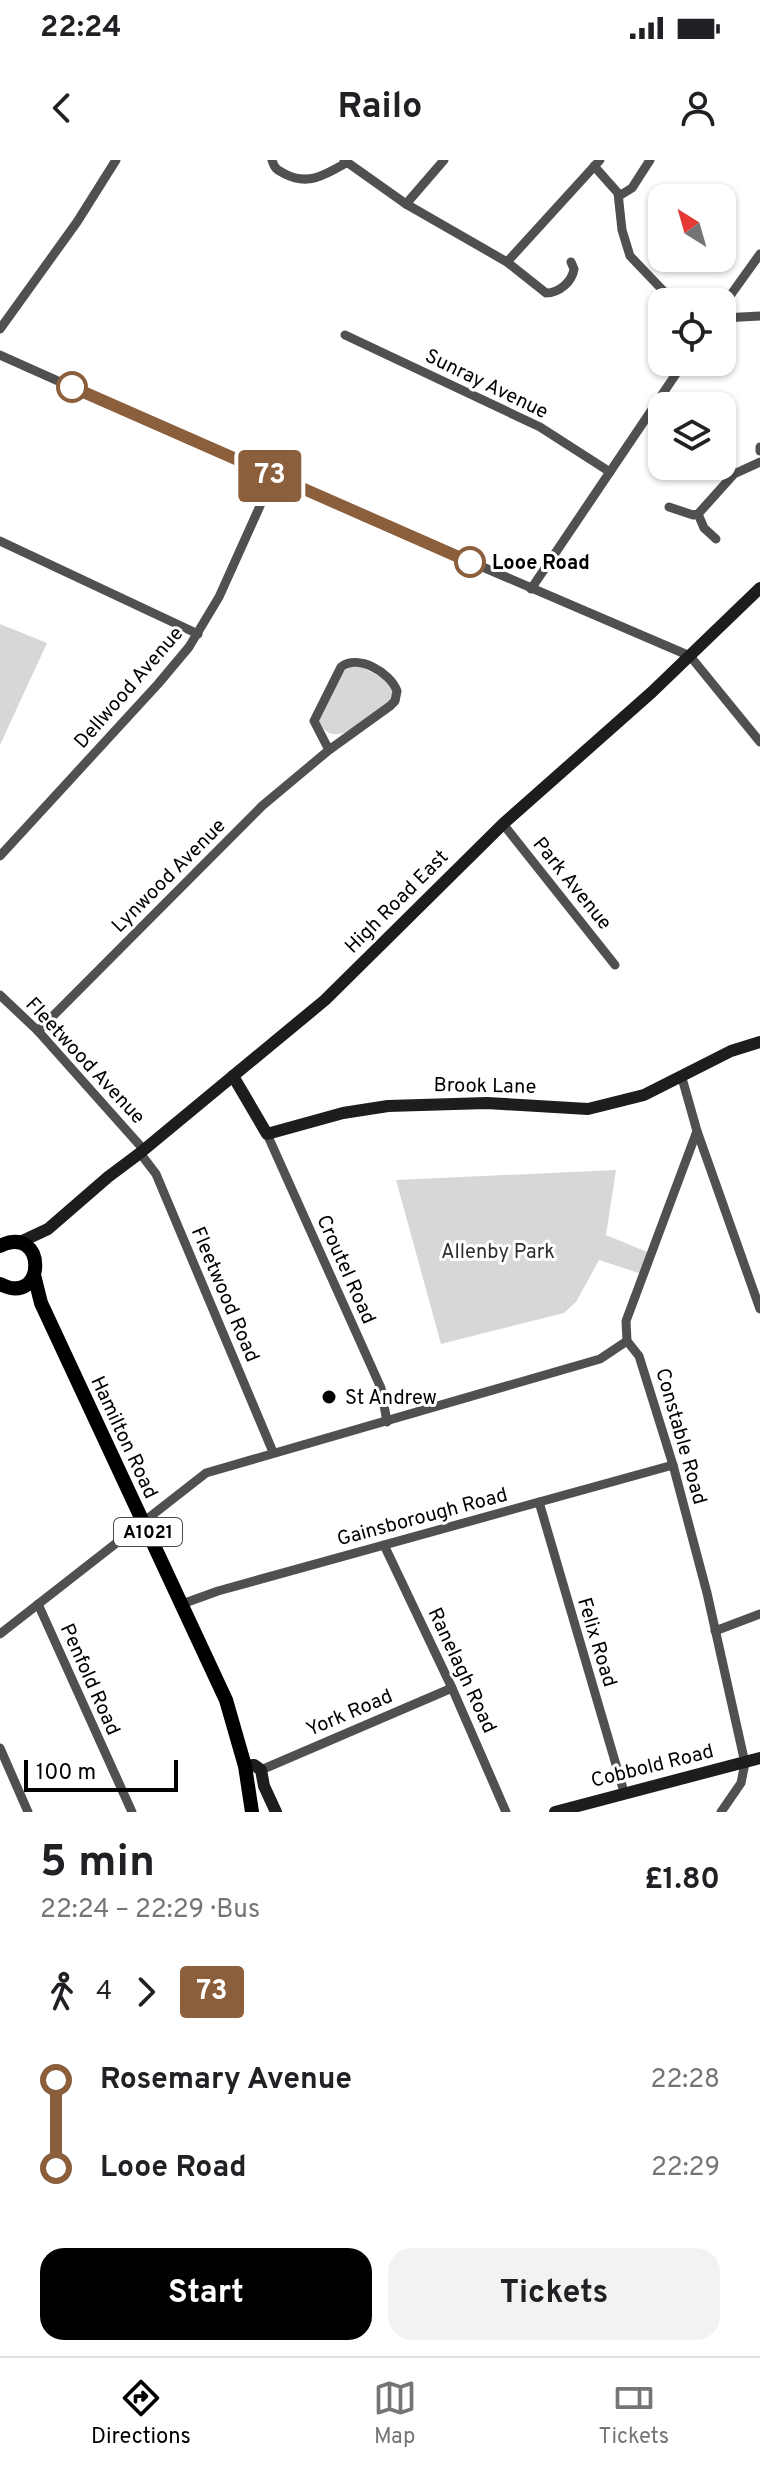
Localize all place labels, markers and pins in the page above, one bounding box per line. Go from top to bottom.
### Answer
unlabelled marker [57,372,87,402]
marker: Looe Road [455,547,485,577]
place label: Looe Road [492,551,590,577]
place label: St Andrew [345,1386,437,1412]
marker: St Andrew [320,1388,338,1406]

